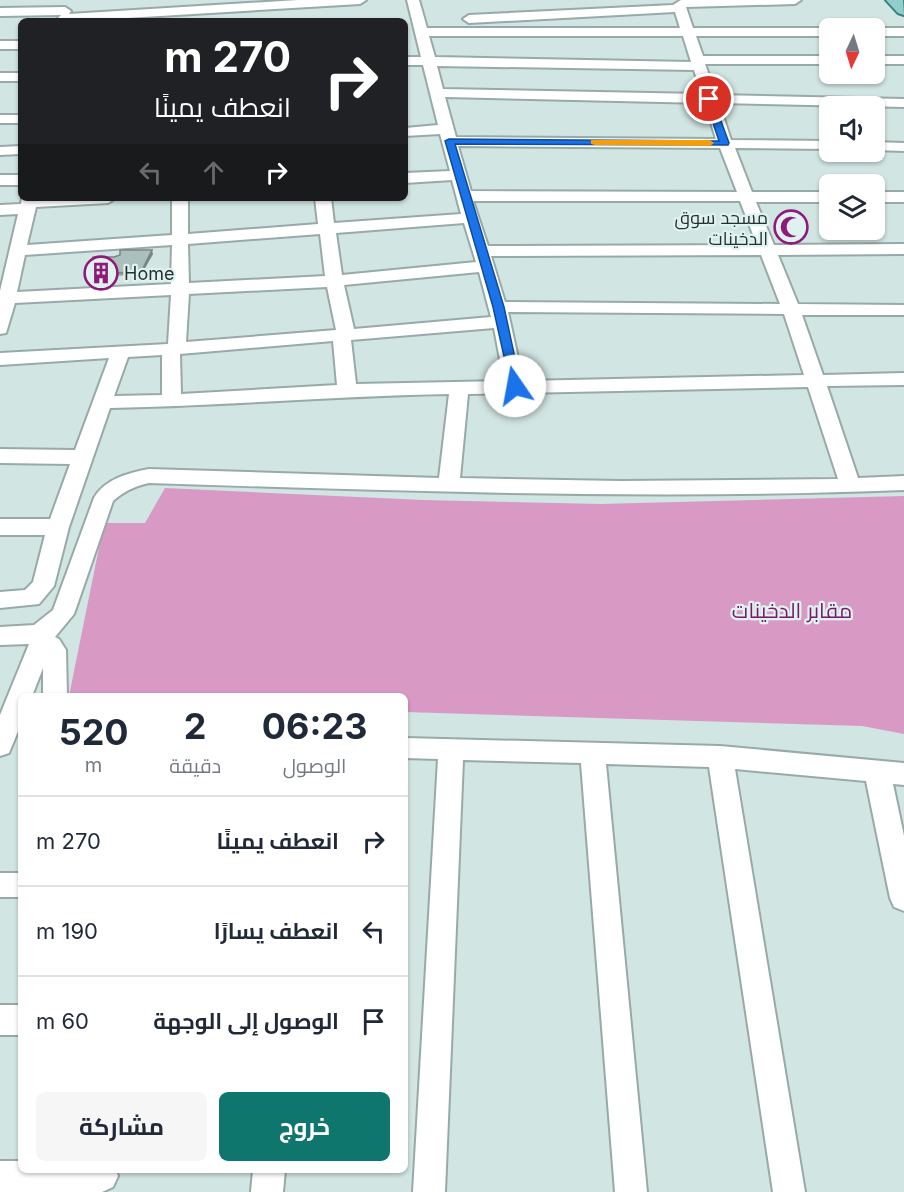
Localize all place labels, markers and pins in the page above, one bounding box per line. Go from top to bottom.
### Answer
pin [683,73,734,124]
place label: مسجد سوق الدخينات [675,207,768,249]
mosque icon: مسجد سوق الدخينات [773,209,809,245]
building icon: Home [83,255,119,291]
place label: Home [124,263,174,284]

